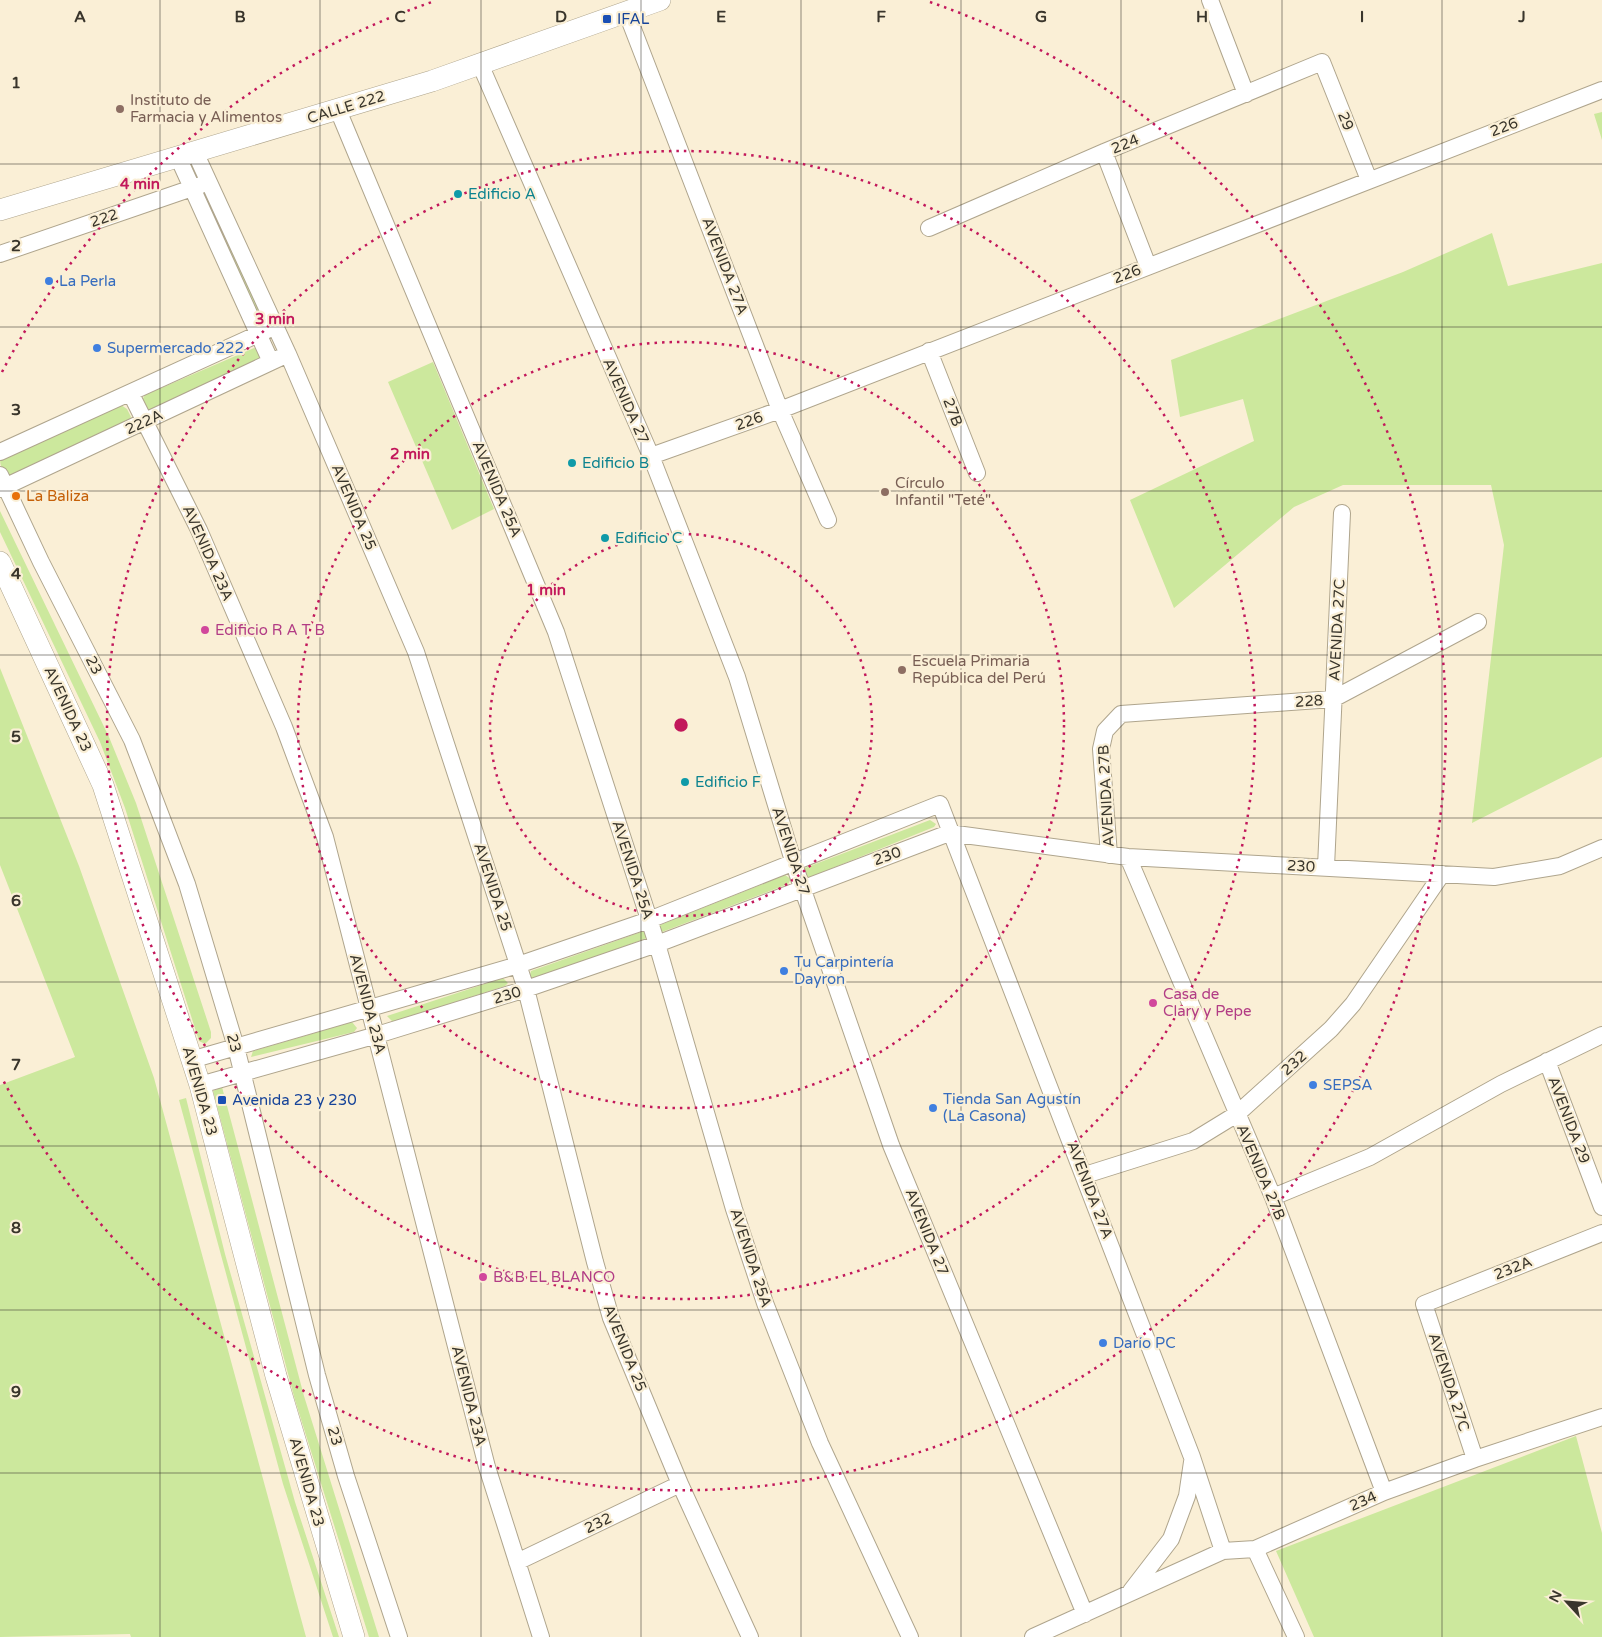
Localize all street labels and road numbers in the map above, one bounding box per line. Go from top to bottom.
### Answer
street label: CALLE 222 [305,87,387,127]
street label: 29 [1334,109,1358,133]
street label: 226 [1488,114,1520,140]
street label: 224 [1109,130,1141,158]
street label: 222 [88,205,120,231]
street label: AVENIDA 27A [698,215,752,317]
street label: 226 [1111,261,1143,287]
street label: AVENIDA 27 [599,355,653,447]
street label: 27B [939,395,967,429]
street label: 222A [122,406,166,438]
street label: 226 [733,408,765,434]
street label: AVENIDA 25A [469,438,525,540]
street label: AVENIDA 25 [328,461,380,553]
street label: AVENIDA 23A [179,502,237,604]
street label: AVENIDA 27C [1325,578,1349,682]
street label: 23 [82,653,106,677]
street label: AVENIDA 23 [40,664,96,754]
street label: 228 [1294,691,1324,711]
street label: AVENIDA 27B [1094,744,1118,848]
street label: AVENIDA 27 [768,805,814,897]
street label: AVENIDA 25A [609,818,657,922]
street label: AVENIDA 25 [470,841,516,933]
street label: 230 [871,843,903,869]
street label: 230 [1286,856,1316,876]
street label: AVENIDA 23A [346,952,390,1056]
street label: 230 [491,982,523,1008]
street label: 23 [223,1032,245,1054]
street label: AVENIDA 23 [179,1044,221,1138]
street label: 232 [1277,1047,1311,1079]
street label: AVENIDA 29 [1544,1074,1594,1166]
street label: AVENIDA 27B [1233,1121,1289,1223]
street label: AVENIDA 27A [1063,1139,1117,1241]
street label: AVENIDA 27 [901,1186,953,1278]
street label: AVENIDA 25A [727,1206,775,1310]
street label: 232A [1491,1252,1535,1284]
street label: AVENIDA 25 [599,1302,651,1394]
street label: AVENIDA 27C [1425,1331,1473,1433]
street label: AVENIDA 23A [448,1344,490,1448]
street label: 23 [324,1424,346,1448]
street label: AVENIDA 23 [286,1435,328,1529]
street label: 234 [1346,1487,1380,1515]
street label: 232 [581,1509,615,1537]

